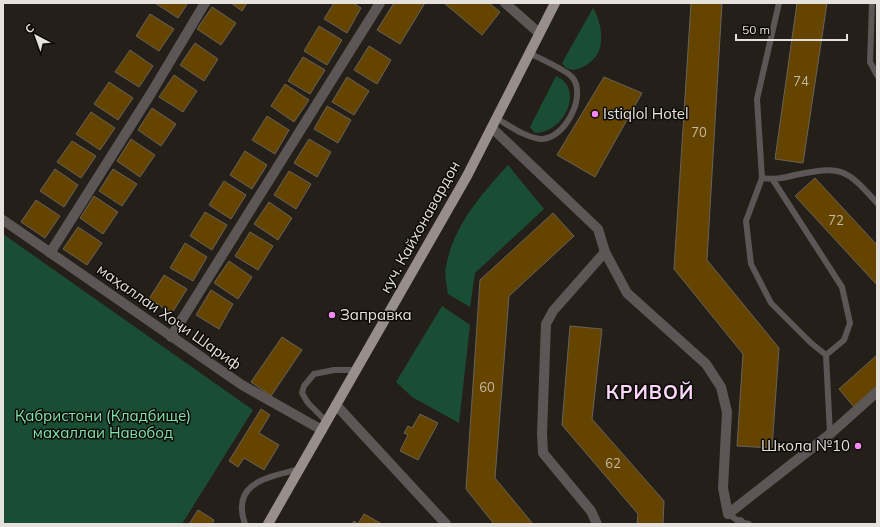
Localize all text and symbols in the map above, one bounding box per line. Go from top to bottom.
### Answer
north arrow [16,16,56,56]
scale bar [736,16,847,42]
text: С [22,20,37,36]
text: 50 m [742,22,770,37]
house number: 74 [793,73,809,89]
place label: Istiqlol Hotel [603,104,689,123]
marker: Istiqlol Hotel [590,109,600,119]
house number: 70 [691,124,707,140]
street label: куч. Кайхонавардон [375,157,464,296]
house number: 72 [828,212,844,228]
street label: маҳаллаи Хоҷи Шариф [93,260,245,374]
place label: Заправка [340,305,412,324]
marker: Заправка [327,310,337,320]
house number: 60 [479,379,495,395]
district label: КРИВОЙ [606,380,694,404]
park label: Қабристони (Кладбище) махаллаи Навобод [15,406,191,442]
place label: Школа №10 [761,436,850,455]
marker: Школа №10 [853,441,863,451]
house number: 62 [605,455,621,471]

